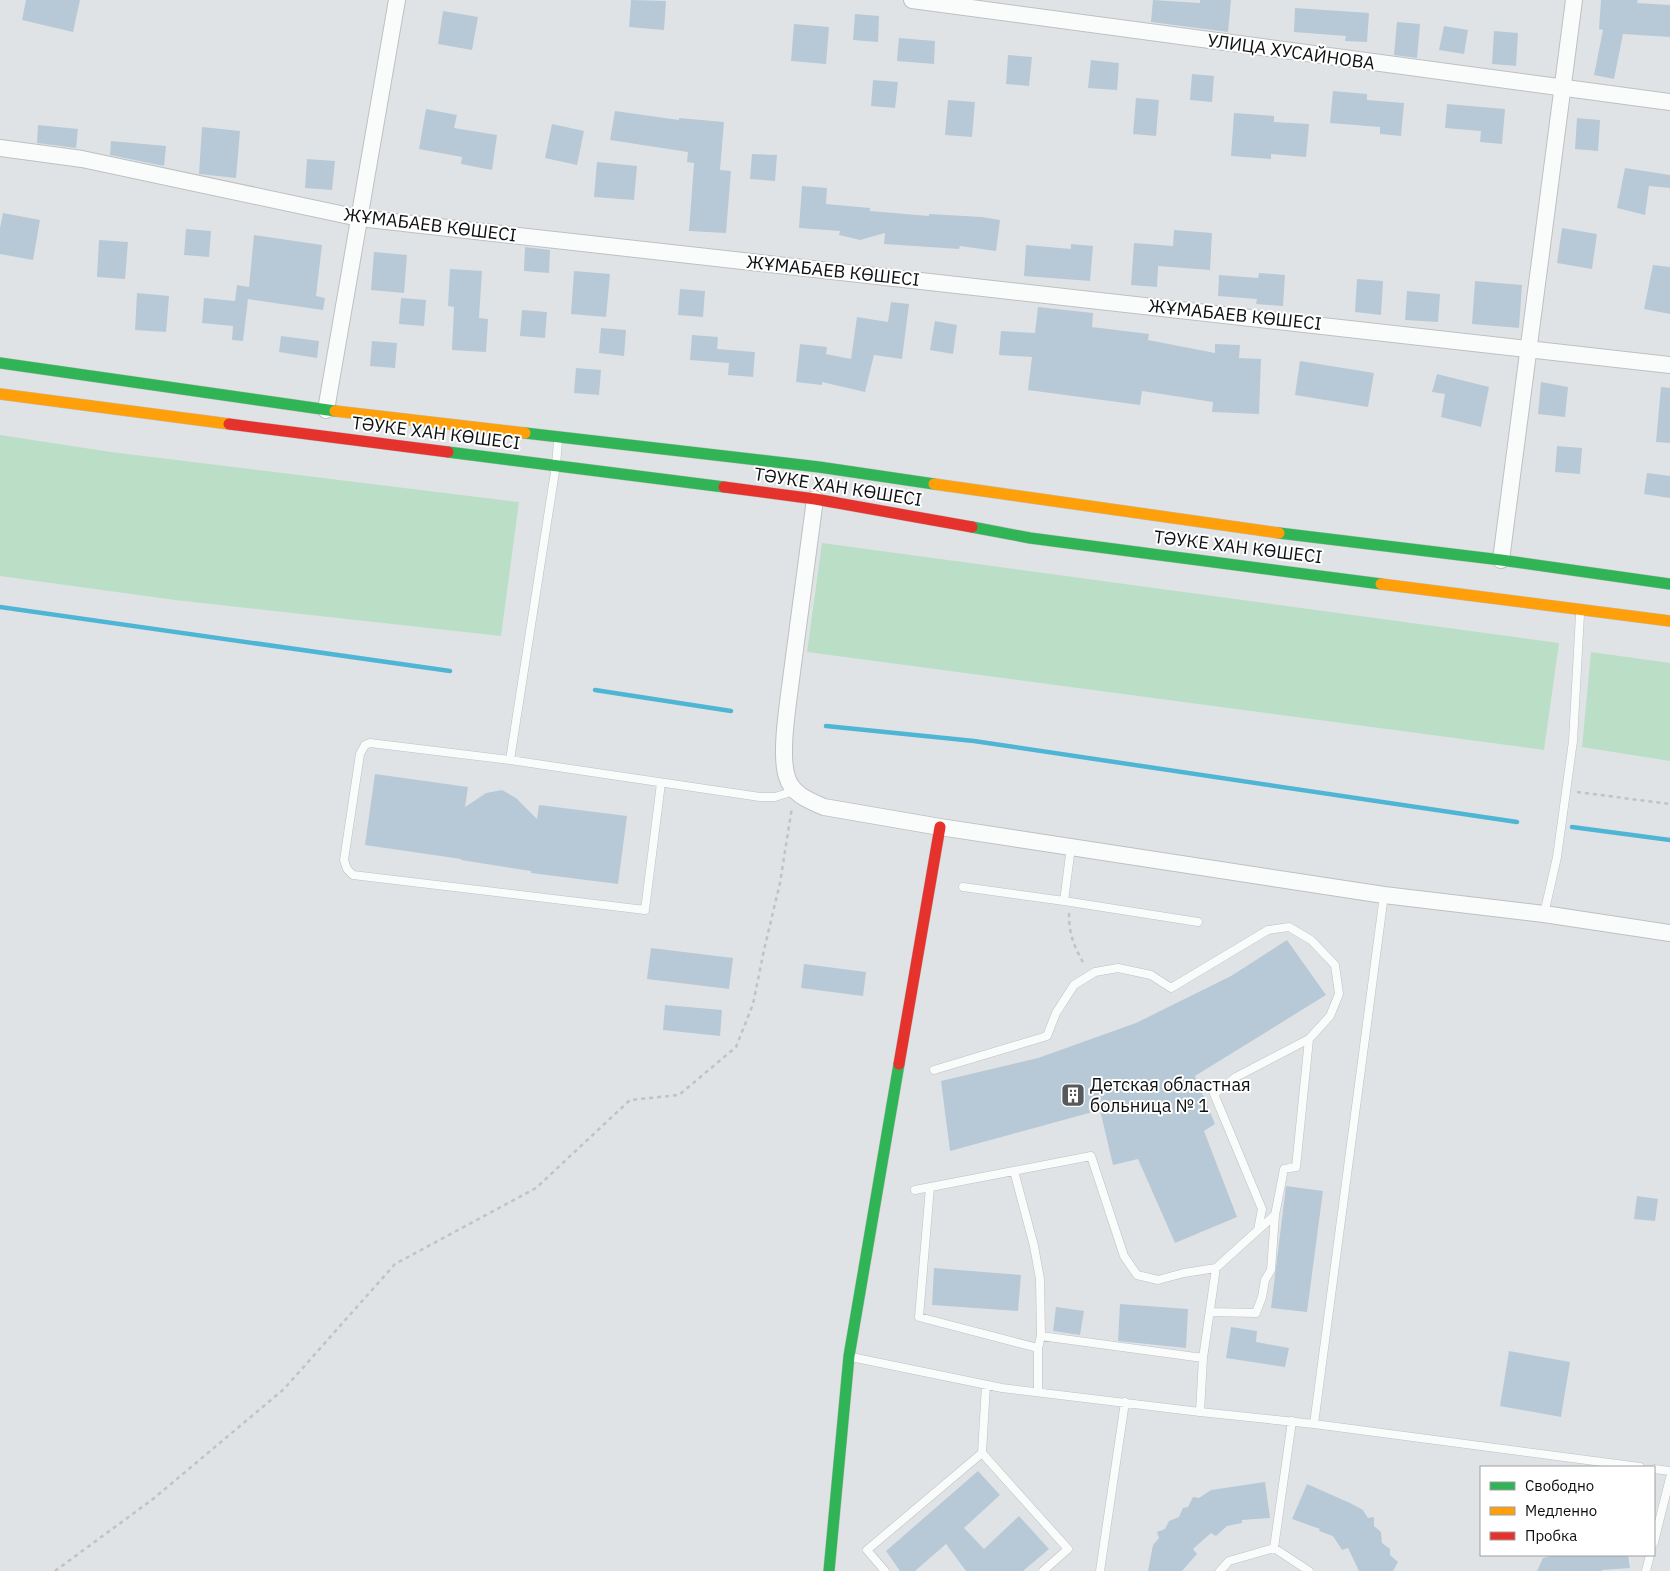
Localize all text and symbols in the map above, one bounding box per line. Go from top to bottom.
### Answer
street label: УЛИЦА ХУСАЙНОВА [1206,28,1377,75]
street label: ЖҰМАБАЕВ КӨШЕСІ [342,202,518,247]
street label: ЖҰМАБАЕВ КӨШЕСІ [745,250,921,291]
street label: ЖҰМАБАЕВ КӨШЕСІ [1147,294,1323,335]
street label: ТӘУКЕ ХАН КӨШЕСІ [351,411,522,454]
street label: ТӘУКЕ ХАН КӨШЕСІ [753,462,924,511]
street label: ТӘУКЕ ХАН КӨШЕСІ [1153,525,1324,568]
place label: Детская областная больница № 1 [1090,1073,1251,1117]
building icon: Детская областная больница № 1 [1060,1082,1086,1108]
legend [1480,1466,1655,1556]
text: Свободно [1525,1476,1594,1495]
text: Медленно [1525,1501,1597,1520]
text: Пробка [1525,1526,1577,1545]

